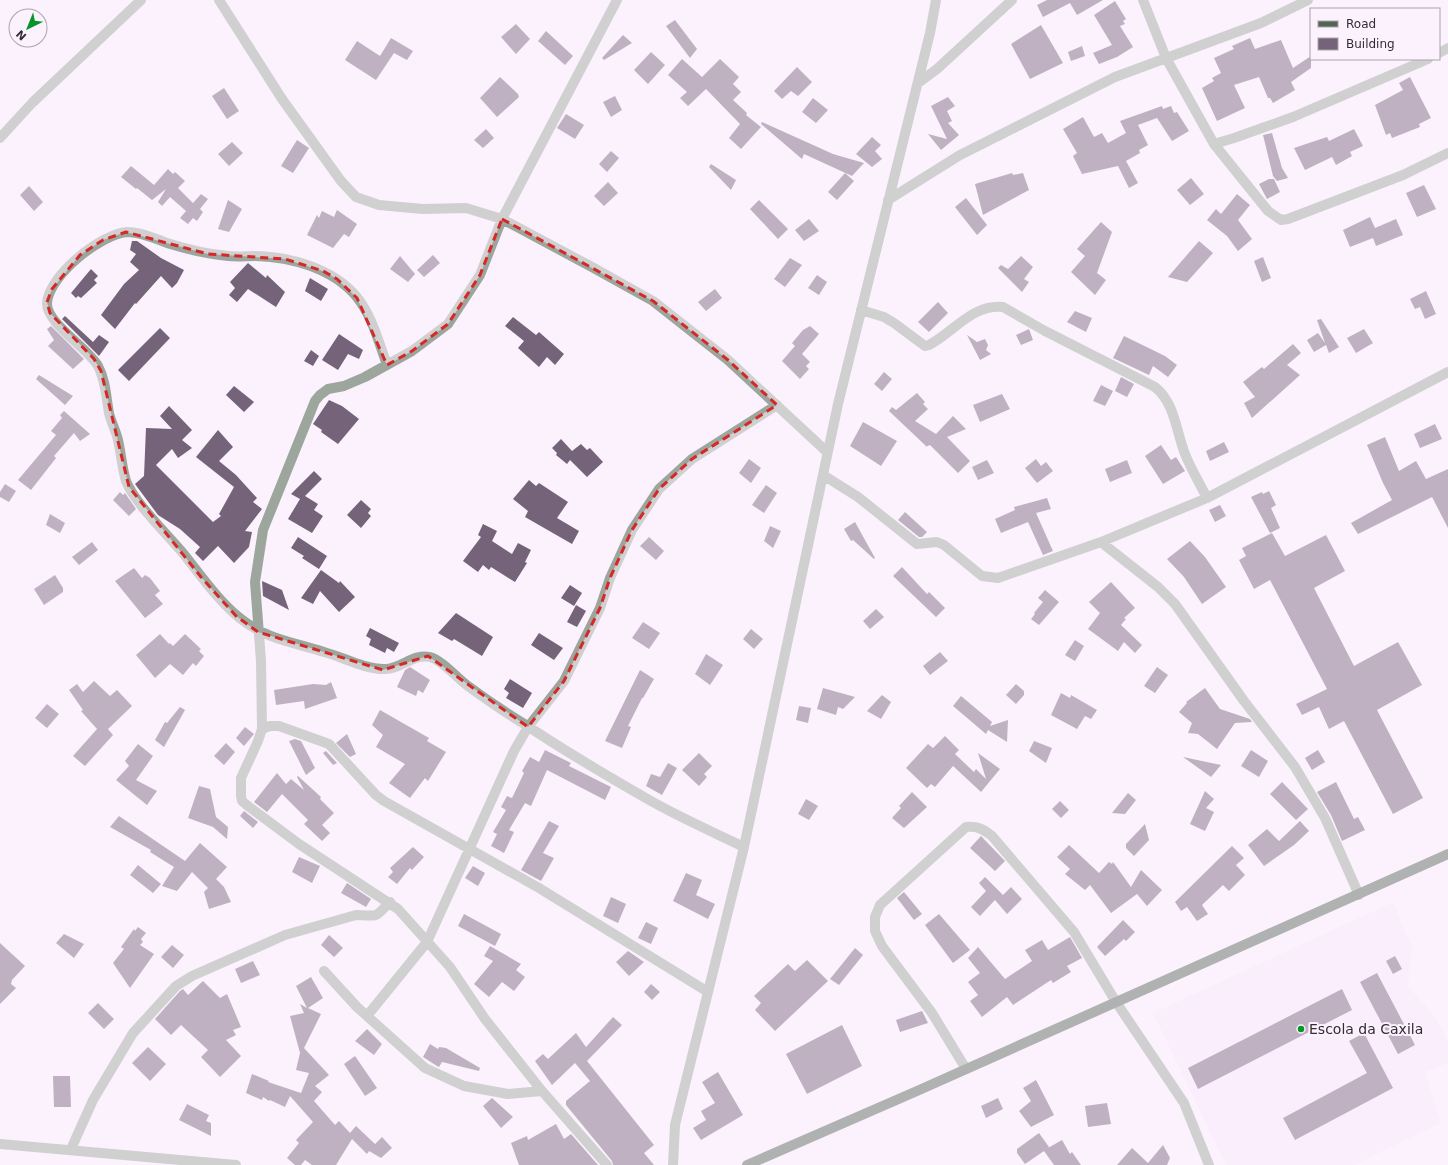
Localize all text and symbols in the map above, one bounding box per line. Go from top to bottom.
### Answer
north arrow [8,8,48,48]
legend [1310,8,1440,60]
text: Road [1346,17,1376,31]
text: N [14,27,29,43]
text: Building [1346,37,1395,51]
place label: Escola da Caxila [1309,1021,1423,1037]
marker: Escola da Caxila [1296,1024,1306,1034]

